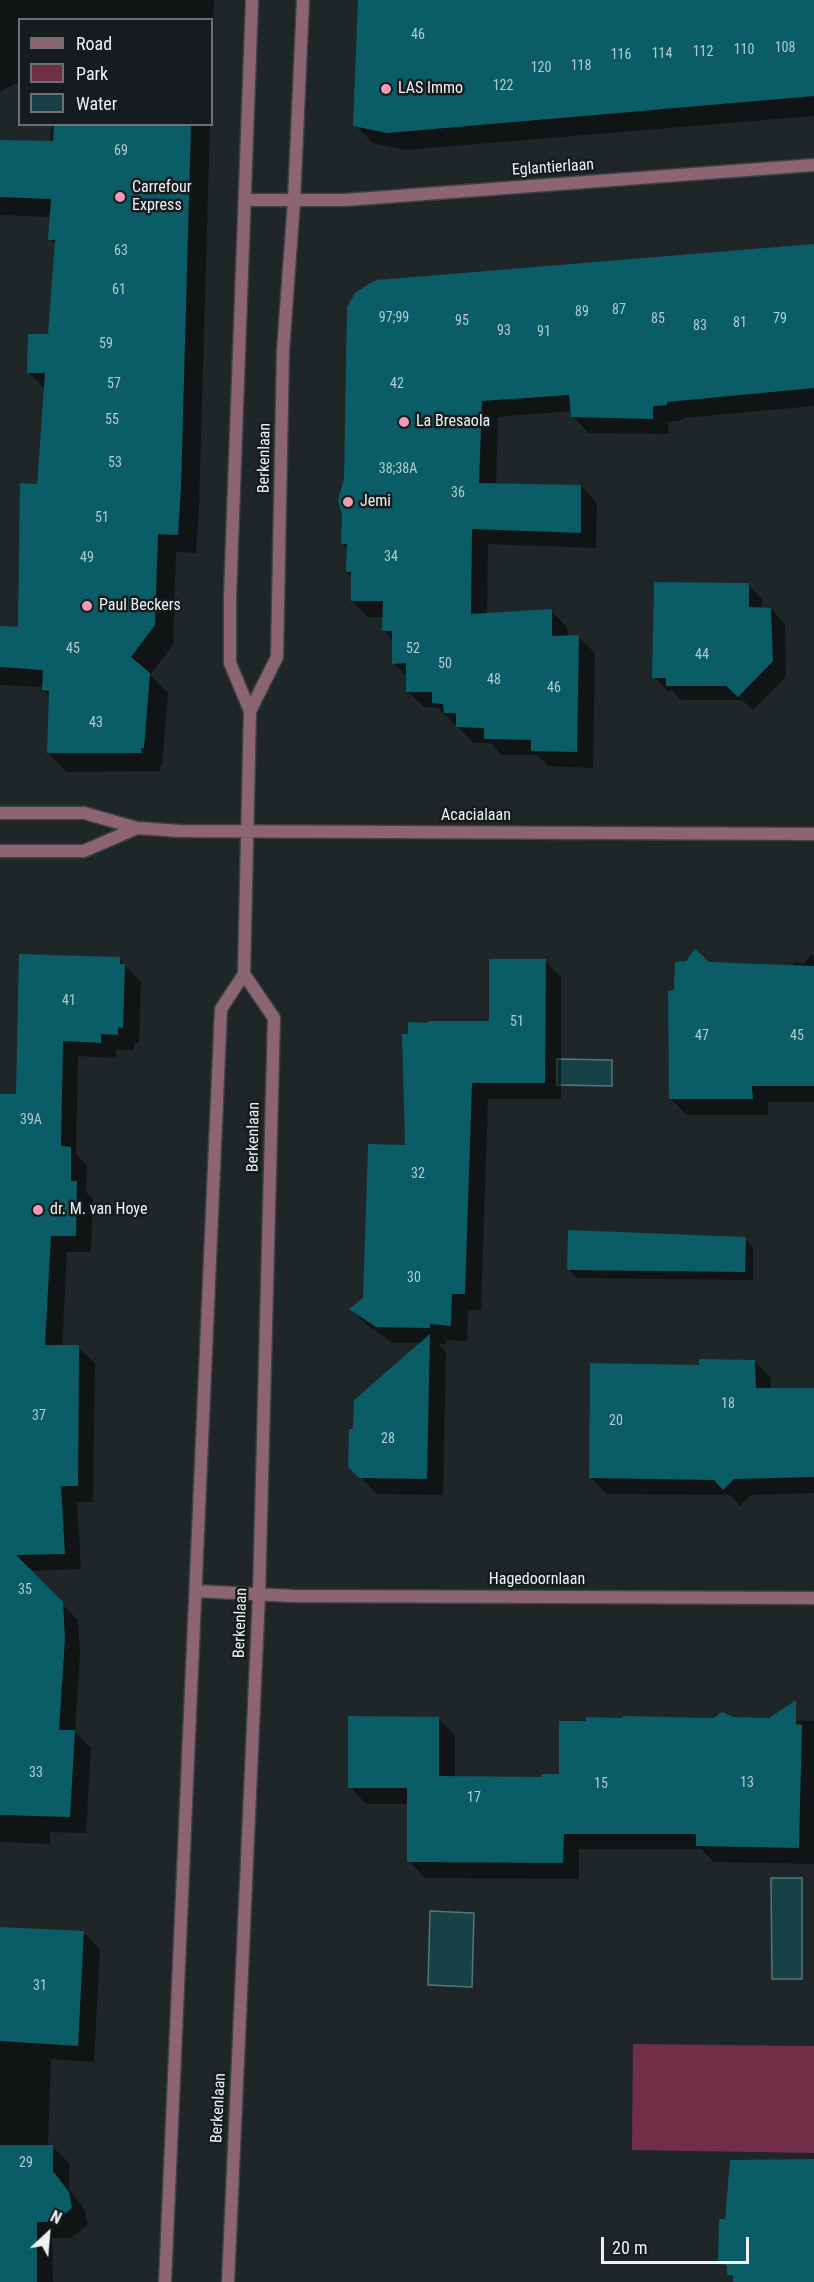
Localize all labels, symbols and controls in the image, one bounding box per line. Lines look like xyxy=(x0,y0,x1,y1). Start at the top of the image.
legend xyxy=(18,18,213,126)
house number: 46 xyxy=(411,27,425,43)
text: Road xyxy=(76,33,112,54)
house number: 108 xyxy=(775,40,795,56)
house number: 110 xyxy=(734,42,754,58)
house number: 112 xyxy=(693,44,713,60)
house number: 114 xyxy=(652,46,672,62)
house number: 116 xyxy=(611,47,631,63)
house number: 118 xyxy=(571,58,591,74)
house number: 120 xyxy=(531,60,551,76)
text: Park xyxy=(76,63,108,84)
house number: 122 xyxy=(493,78,513,94)
place label: LAS Immo xyxy=(398,79,463,99)
marker: LAS Immo xyxy=(379,82,393,96)
text: Water xyxy=(76,93,117,114)
house number: 69 xyxy=(114,143,128,159)
street label: Eglantierlaan xyxy=(511,156,595,180)
place label: Carrefour Express xyxy=(132,178,192,216)
marker: Carrefour Express xyxy=(113,190,127,204)
house number: 63 xyxy=(114,243,128,259)
house number: 61 xyxy=(112,282,126,298)
house number: 87 xyxy=(612,302,626,318)
house number: 89 xyxy=(575,304,589,320)
house number: 97;99 xyxy=(379,310,409,326)
house number: 85 xyxy=(651,311,665,327)
house number: 79 xyxy=(773,311,787,327)
house number: 95 xyxy=(455,313,469,329)
house number: 81 xyxy=(733,315,747,331)
house number: 83 xyxy=(693,318,707,334)
house number: 93 xyxy=(497,323,511,339)
house number: 91 xyxy=(537,324,551,340)
house number: 59 xyxy=(99,336,113,352)
house number: 57 xyxy=(107,376,121,392)
house number: 42 xyxy=(390,376,404,392)
house number: 55 xyxy=(105,412,119,428)
place label: La Bresaola xyxy=(416,412,490,432)
marker: La Bresaola xyxy=(397,415,411,429)
street label: Berkenlaan xyxy=(255,423,275,493)
house number: 53 xyxy=(108,455,122,471)
house number: 38;38A xyxy=(379,461,417,477)
house number: 36 xyxy=(451,485,465,501)
place label: Jemi xyxy=(360,492,391,512)
marker: Jemi xyxy=(341,495,355,509)
house number: 51 xyxy=(95,510,109,526)
house number: 34 xyxy=(384,549,398,565)
house number: 49 xyxy=(80,550,94,566)
place label: Paul Beckers xyxy=(99,596,181,616)
marker: Paul Beckers xyxy=(80,599,94,613)
house number: 45 xyxy=(66,641,80,657)
house number: 52 xyxy=(406,641,420,657)
house number: 44 xyxy=(695,647,709,663)
house number: 50 xyxy=(438,656,452,672)
house number: 48 xyxy=(487,672,501,688)
house number: 46 xyxy=(547,680,561,696)
house number: 43 xyxy=(89,715,103,731)
street label: Acacialaan xyxy=(441,806,511,826)
house number: 41 xyxy=(62,993,76,1009)
house number: 51 xyxy=(510,1014,524,1030)
house number: 47 xyxy=(695,1028,709,1044)
house number: 45 xyxy=(790,1028,804,1044)
street label: Berkenlaan xyxy=(244,1102,264,1172)
house number: 39A xyxy=(20,1112,42,1128)
house number: 32 xyxy=(411,1166,425,1182)
place label: dr. M. van Hoye xyxy=(50,1200,147,1220)
marker: dr. M. van Hoye xyxy=(31,1203,45,1217)
house number: 30 xyxy=(407,1270,421,1286)
house number: 18 xyxy=(721,1396,735,1412)
house number: 37 xyxy=(32,1408,46,1424)
house number: 20 xyxy=(609,1413,623,1429)
house number: 28 xyxy=(381,1431,395,1447)
street label: Hagedoornlaan xyxy=(489,1570,585,1590)
house number: 35 xyxy=(18,1582,32,1598)
street label: Berkenlaan xyxy=(230,1588,252,1658)
house number: 33 xyxy=(29,1765,43,1781)
house number: 13 xyxy=(740,1775,754,1791)
house number: 15 xyxy=(594,1776,608,1792)
house number: 17 xyxy=(467,1790,481,1806)
house number: 31 xyxy=(33,1978,47,1994)
street label: Berkenlaan xyxy=(208,2072,230,2144)
house number: 29 xyxy=(19,2155,33,2171)
north arrow xyxy=(18,2204,78,2264)
text: N xyxy=(48,2207,65,2228)
scale bar xyxy=(604,2225,752,2263)
text: 20 m xyxy=(612,2237,647,2258)

